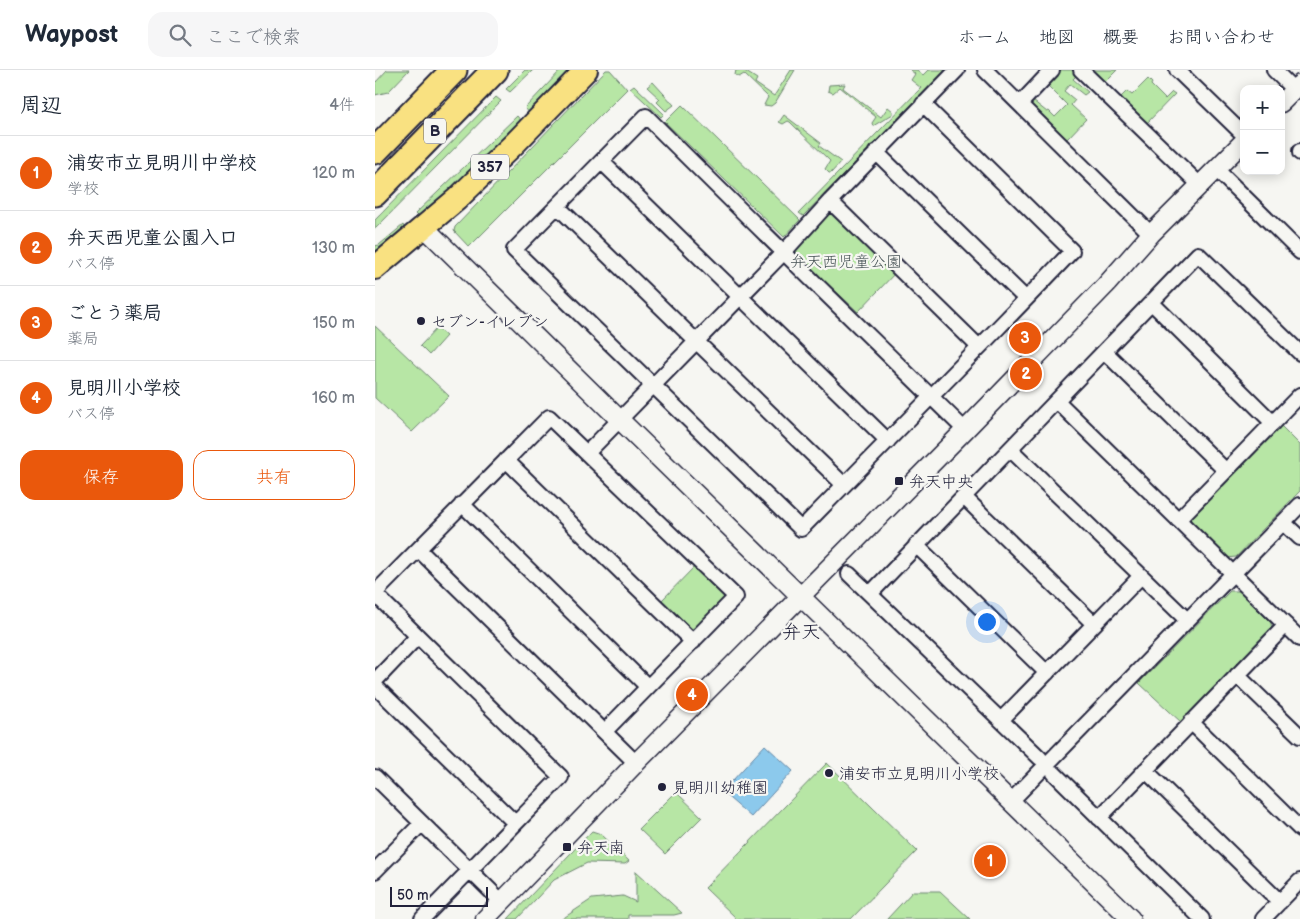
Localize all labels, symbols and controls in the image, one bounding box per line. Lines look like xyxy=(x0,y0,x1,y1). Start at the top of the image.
search box xyxy=(148,12,498,57)
text: Waypost xyxy=(25,20,118,49)
icon: search xyxy=(166,21,194,49)
text: ここで検索 xyxy=(206,26,301,49)
text: ホーム xyxy=(958,27,1011,48)
text: 地図 xyxy=(1039,27,1075,48)
text: 概要 xyxy=(1103,27,1139,48)
text: お問い合わせ xyxy=(1167,27,1275,48)
map controls xyxy=(1240,85,1285,175)
button: + xyxy=(1240,85,1285,130)
text: 周辺 xyxy=(20,93,62,118)
text: 4件 xyxy=(329,96,355,115)
road number: B xyxy=(424,118,446,144)
button: − xyxy=(1240,130,1285,175)
text: 浦安市立見明川中学校 xyxy=(67,152,257,175)
road number: 357 xyxy=(471,154,509,180)
text: 1 xyxy=(33,164,39,183)
text: 120 m xyxy=(312,164,355,183)
text: 学校 xyxy=(67,180,99,199)
text: 弁天西児童公園入口 xyxy=(67,227,238,250)
text: 2 xyxy=(31,239,41,258)
text: 130 m xyxy=(312,239,355,258)
park label: 弁天西児童公園 xyxy=(790,253,902,272)
text: バス停 xyxy=(67,255,115,274)
text: ごとう薬局 xyxy=(67,302,162,325)
place label: セブン-イレブン xyxy=(431,313,549,332)
text: 3 xyxy=(31,314,41,333)
text: 150 m xyxy=(313,314,355,333)
marker: セブン-イレブン xyxy=(415,315,427,327)
pin: 3 xyxy=(1009,319,1041,357)
text: 薬局 xyxy=(67,330,99,349)
pin: 2 xyxy=(1010,355,1042,393)
text: 見明川小学校 xyxy=(67,377,181,400)
text: 4 xyxy=(31,389,41,408)
text: 160 m xyxy=(312,389,355,408)
text: バス停 xyxy=(67,405,115,424)
button: 保存 xyxy=(20,450,183,500)
button: 共有 xyxy=(193,450,355,500)
place label: 弁天中央 xyxy=(909,473,973,492)
marker: 弁天中央 xyxy=(893,475,905,487)
your location xyxy=(974,609,1000,635)
district label: 弁天 xyxy=(782,621,820,644)
pin: 4 xyxy=(676,676,708,714)
place label: 浦安市立見明川小学校 xyxy=(839,765,999,784)
marker: 浦安市立見明川小学校 xyxy=(823,767,835,779)
place label: 見明川幼稚園 xyxy=(672,779,768,798)
marker: 見明川幼稚園 xyxy=(656,781,668,793)
place label: 弁天南 xyxy=(577,839,625,858)
marker: 弁天南 xyxy=(561,841,573,853)
pin: 1 xyxy=(974,842,1006,880)
scale bar xyxy=(390,884,487,907)
text: 50 m xyxy=(397,887,429,904)

